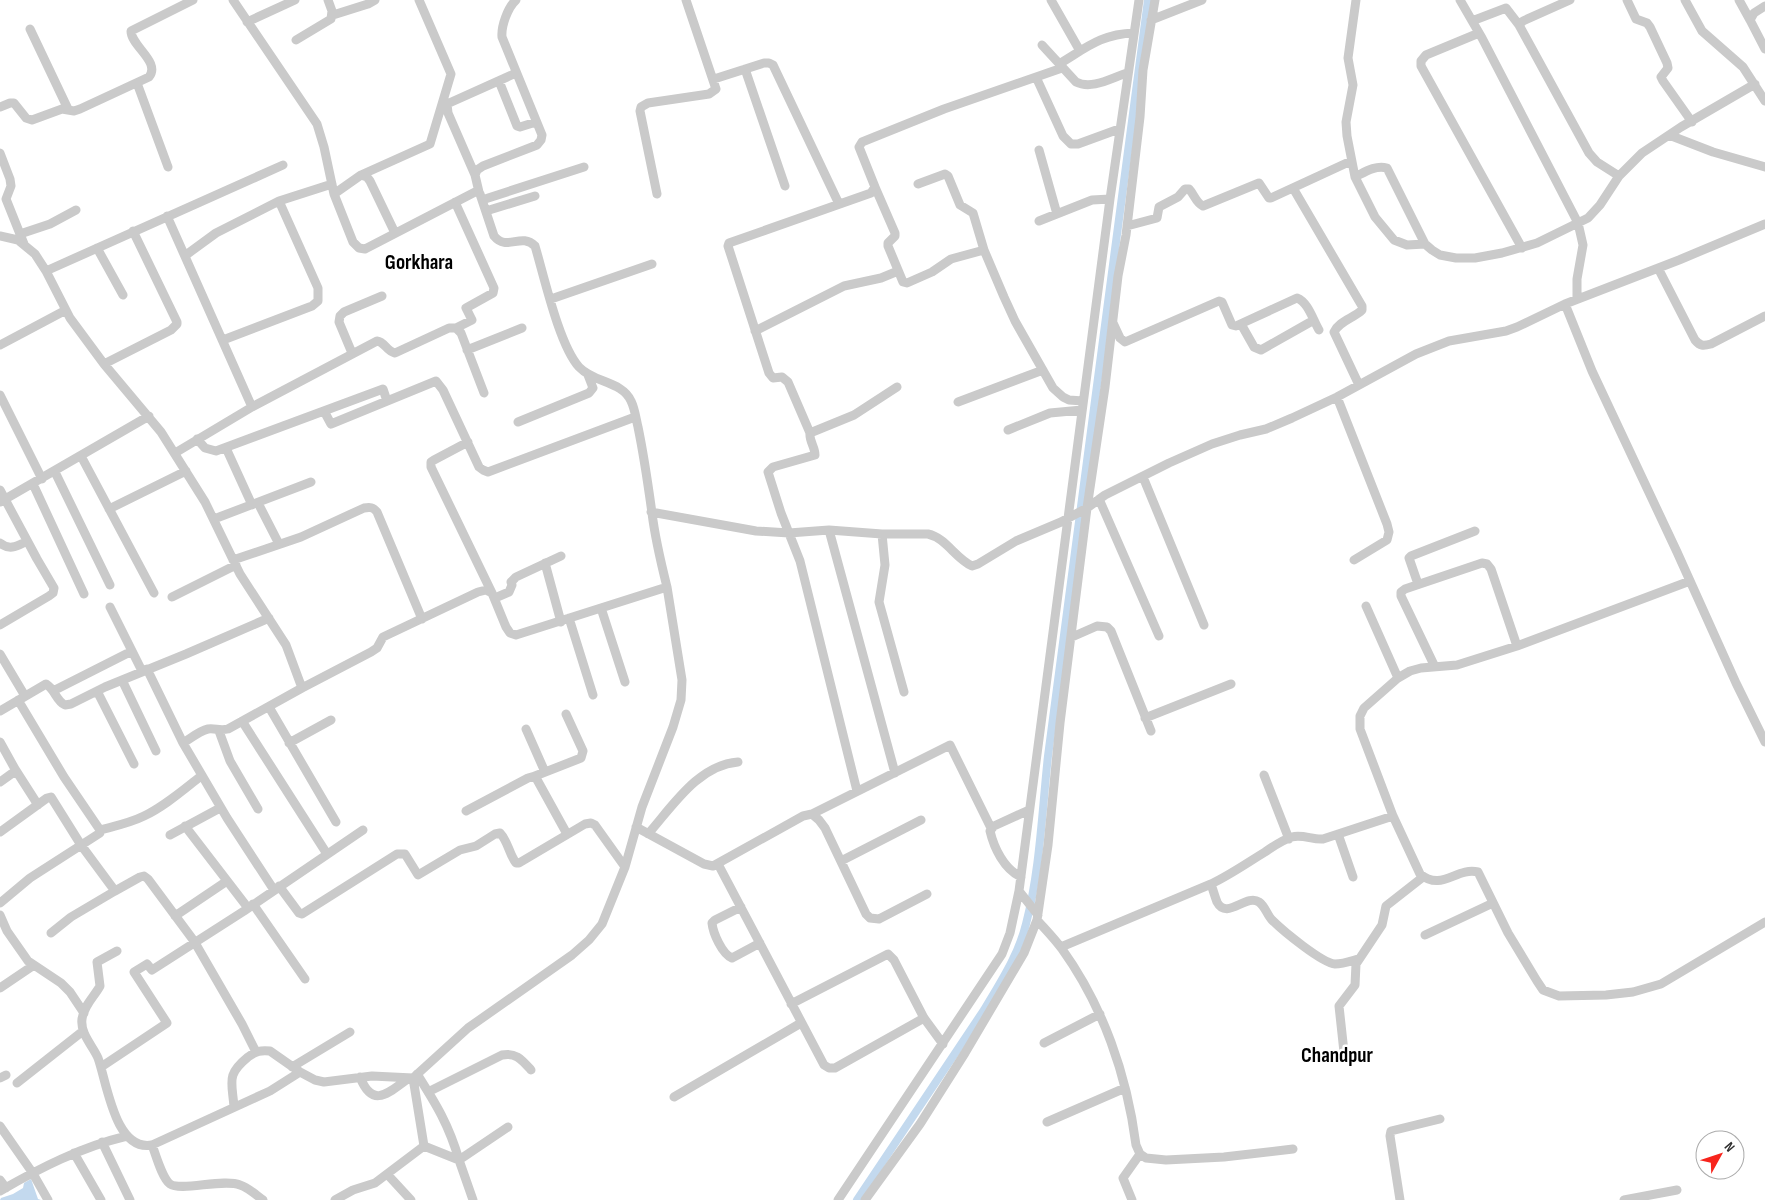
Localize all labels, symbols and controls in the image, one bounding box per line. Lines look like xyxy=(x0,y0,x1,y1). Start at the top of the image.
district label: Gorkhara xyxy=(385,250,453,275)
district label: Chandpur xyxy=(1301,1043,1373,1068)
north arrow xyxy=(1695,1130,1745,1180)
text: N xyxy=(1721,1139,1738,1155)

